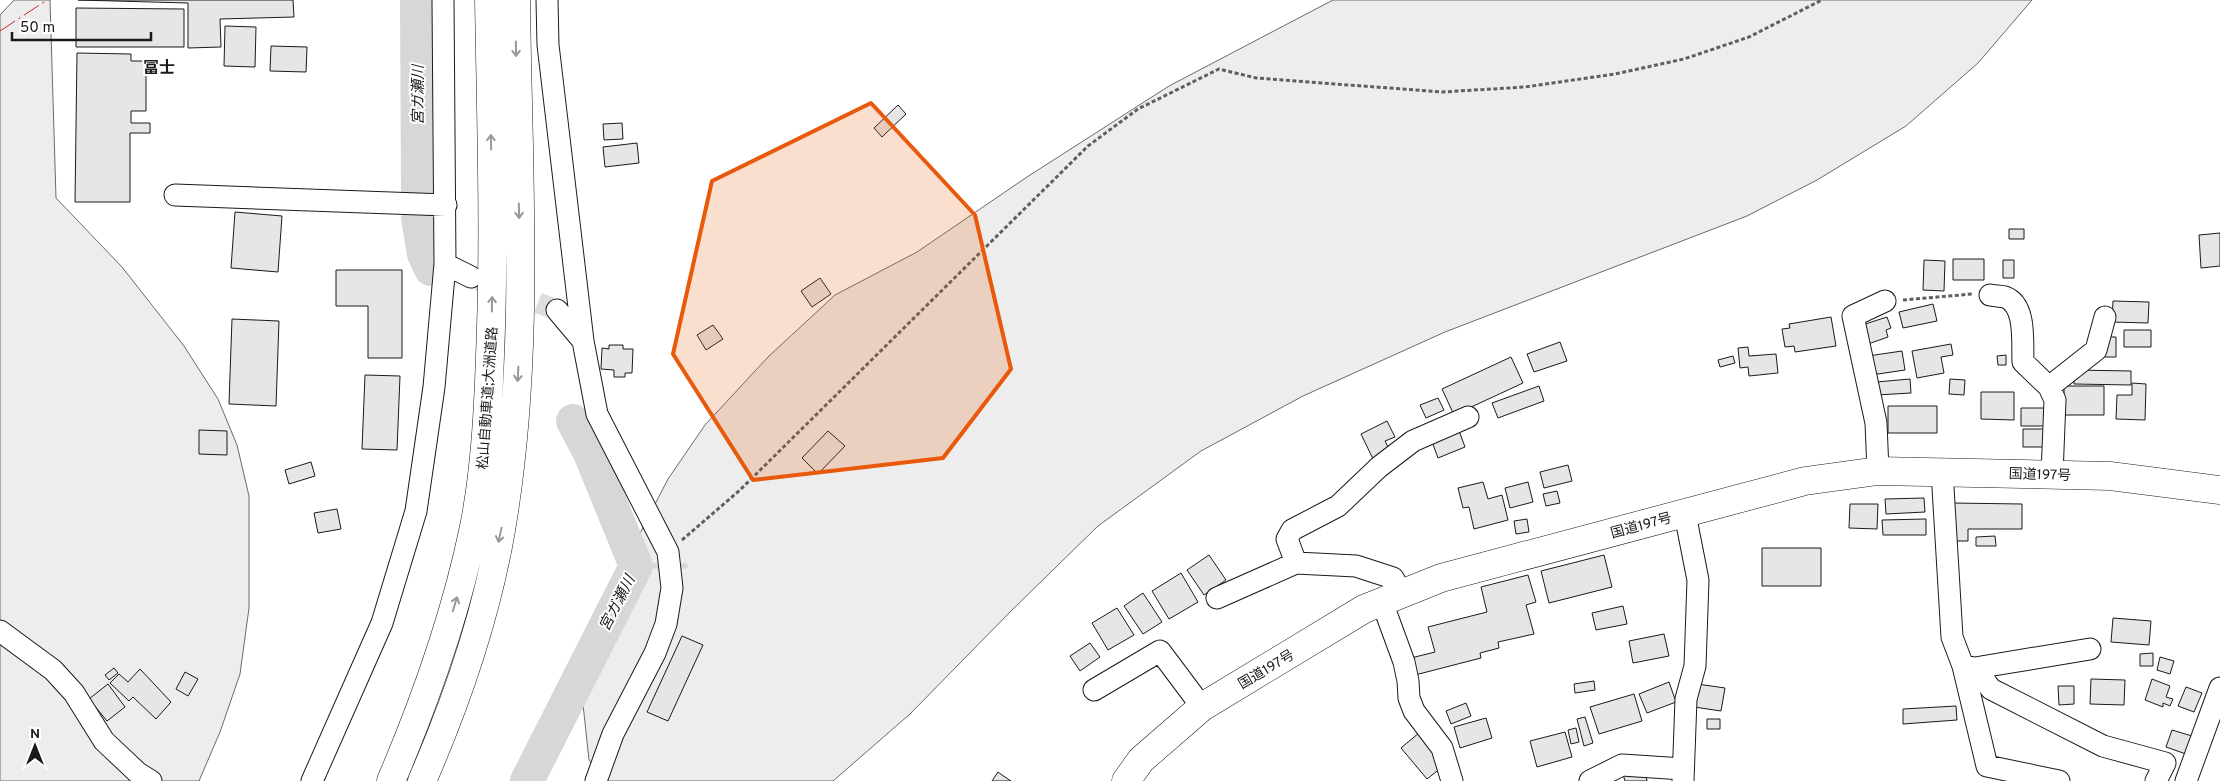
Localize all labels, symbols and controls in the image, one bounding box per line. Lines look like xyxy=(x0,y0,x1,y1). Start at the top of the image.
scale bar xyxy=(12,10,151,42)
text: 50 m xyxy=(20,19,55,38)
one-way arrow xyxy=(512,40,521,56)
district label: 冨士 xyxy=(143,59,175,79)
water label: 宮ガ瀬川 xyxy=(410,63,429,125)
one-way arrow xyxy=(487,134,496,150)
one-way arrow xyxy=(514,202,524,219)
one-way arrow xyxy=(487,297,497,313)
street label: 松山自動車道;大洲道路 xyxy=(474,326,502,470)
one-way arrow xyxy=(513,365,522,381)
street label: 国道197号 xyxy=(2008,466,2071,485)
street label: 国道197号 xyxy=(1609,510,1674,543)
one-way arrow xyxy=(494,527,504,543)
water label: 宮ガ瀬川 xyxy=(596,571,641,635)
one-way arrow xyxy=(450,596,460,612)
street label: 国道197号 xyxy=(1236,647,1298,694)
north arrow xyxy=(10,721,60,771)
text: N xyxy=(30,726,40,743)

